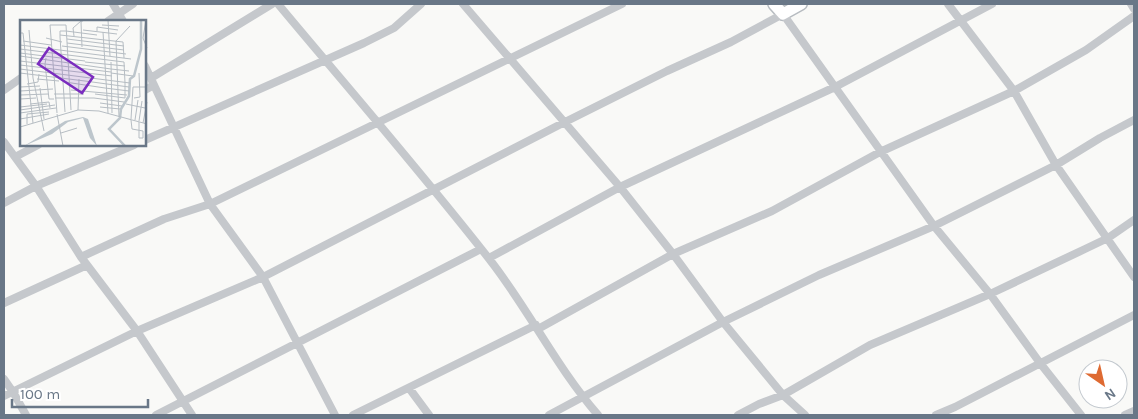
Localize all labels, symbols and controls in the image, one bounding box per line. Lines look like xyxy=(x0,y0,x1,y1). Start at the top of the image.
inset map xyxy=(20,20,146,146)
north arrow xyxy=(1078,359,1128,409)
scale bar xyxy=(12,376,149,408)
text: 100 m xyxy=(20,385,60,403)
text: N xyxy=(1101,385,1119,404)

